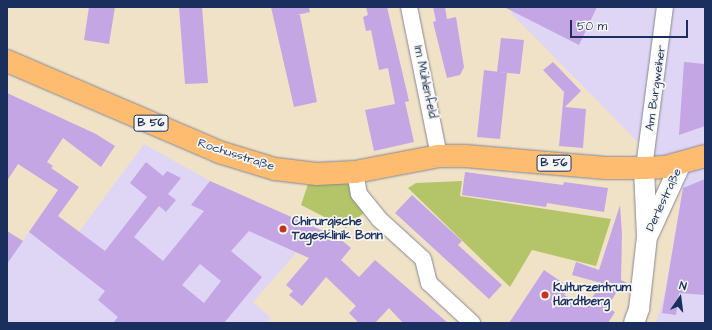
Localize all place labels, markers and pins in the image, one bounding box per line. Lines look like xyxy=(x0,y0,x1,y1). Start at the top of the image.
place label: Chirurgische Tagesklinik Bonn xyxy=(292,215,383,243)
marker: Chirurgische Tagesklinik Bonn xyxy=(277,223,289,235)
place label: Kulturzentrum Hardtberg xyxy=(553,281,631,309)
marker: Kulturzentrum Hardtberg xyxy=(540,290,550,300)

